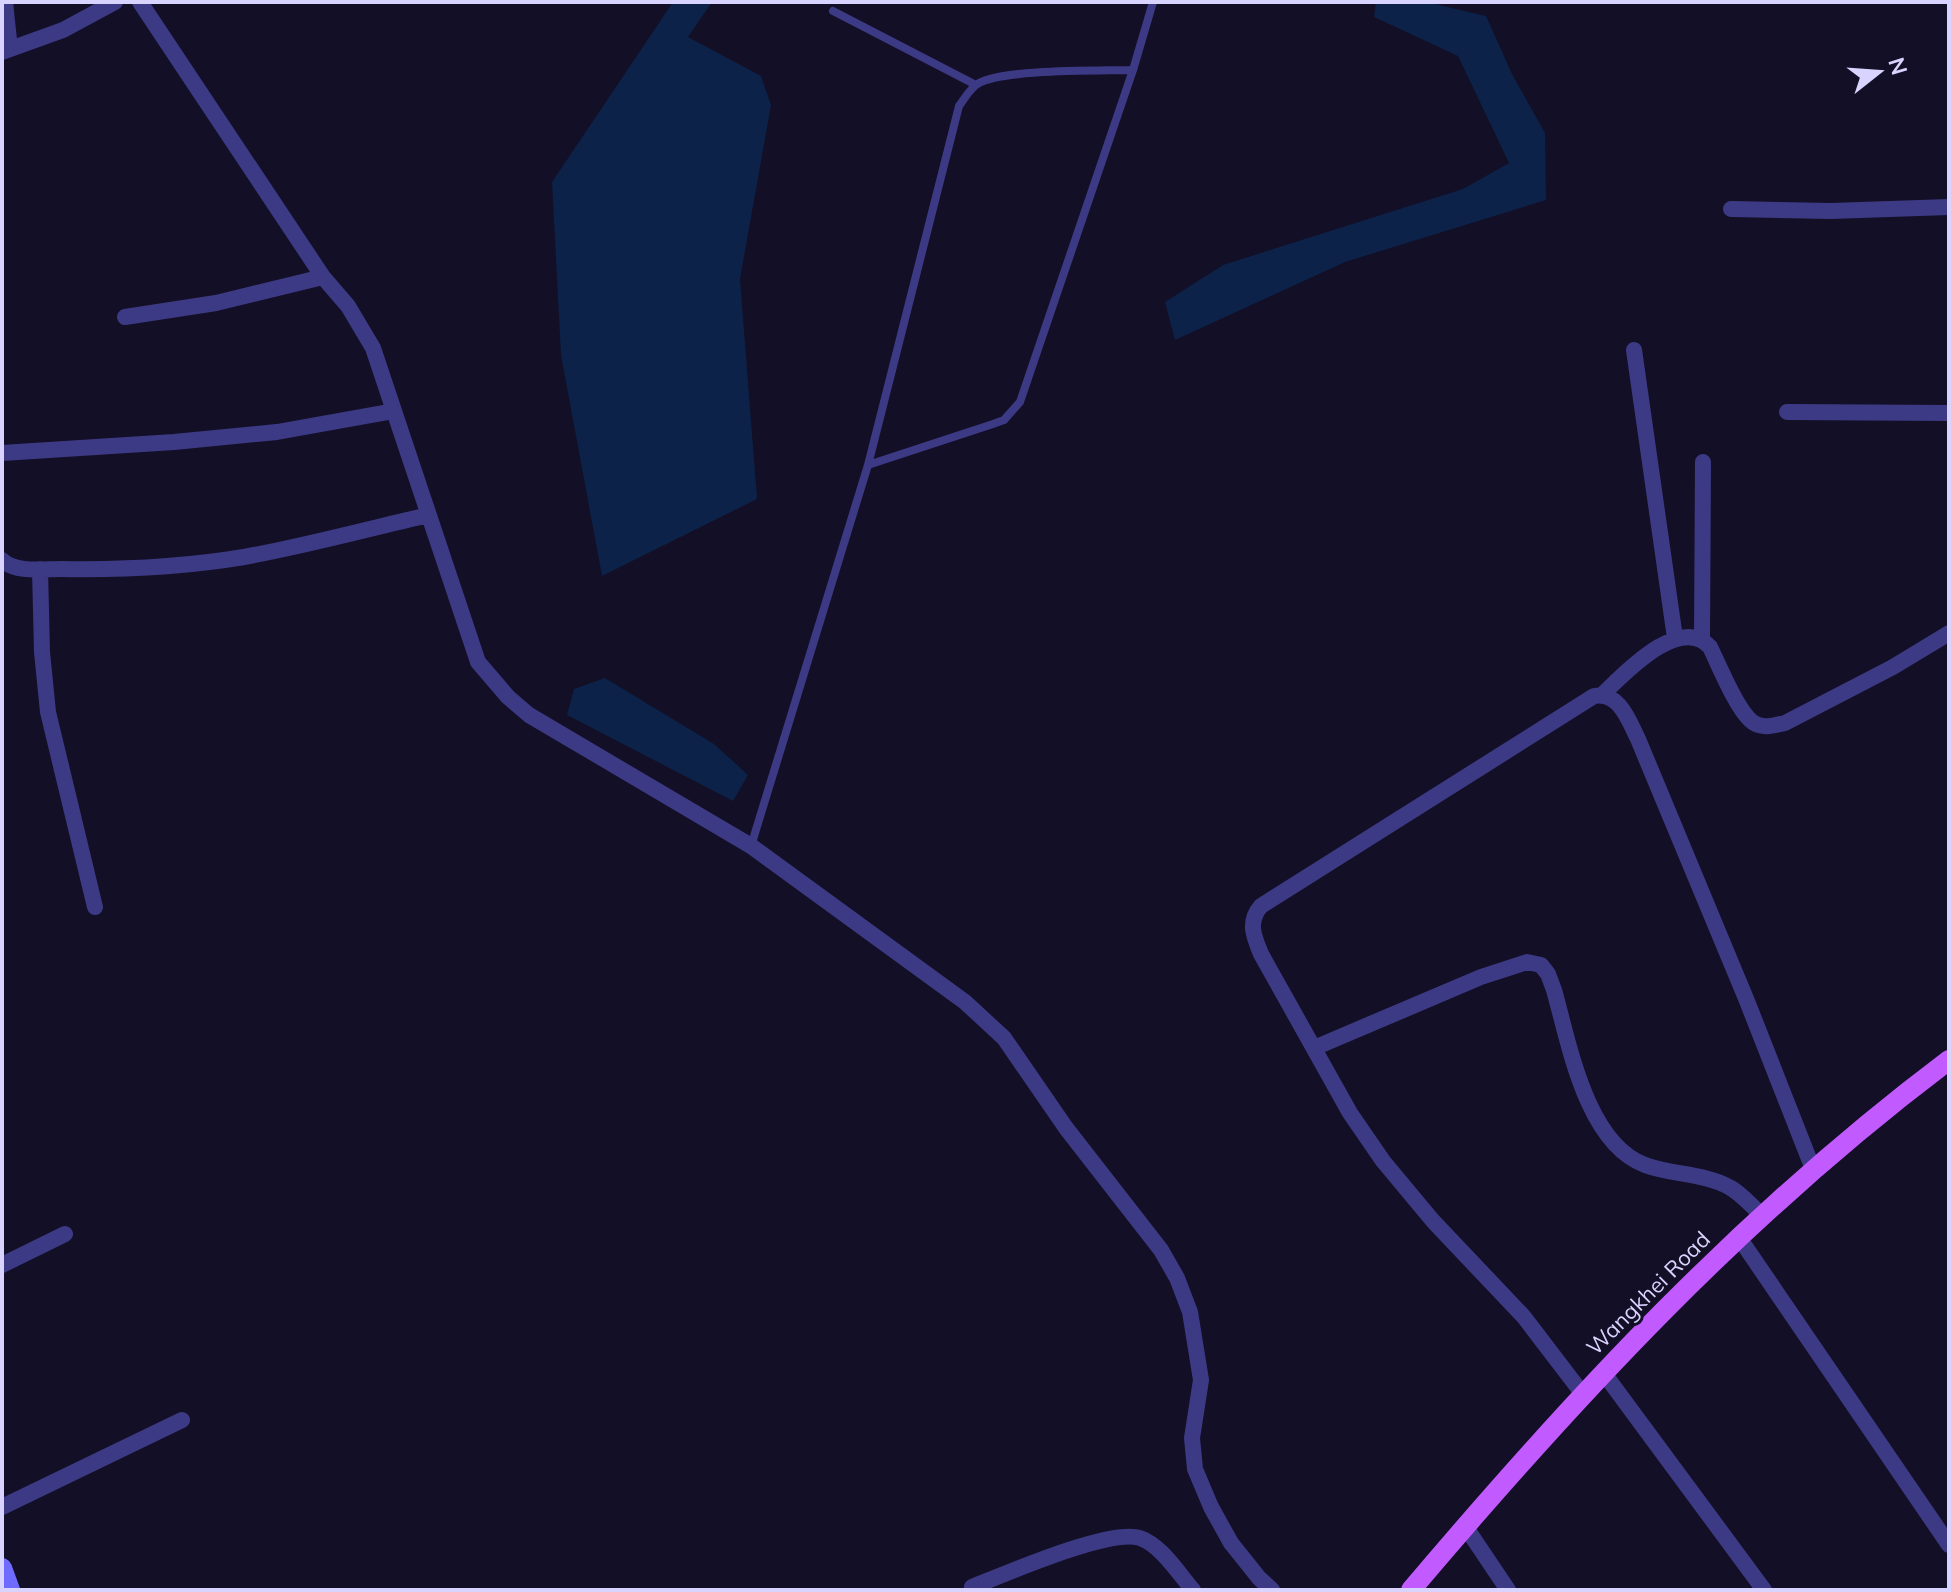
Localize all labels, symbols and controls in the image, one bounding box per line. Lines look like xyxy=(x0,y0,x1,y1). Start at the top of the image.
north arrow xyxy=(1839,32,1919,112)
text: N xyxy=(1882,54,1914,78)
street label: Wangkhei Road xyxy=(1580,1225,1716,1361)

